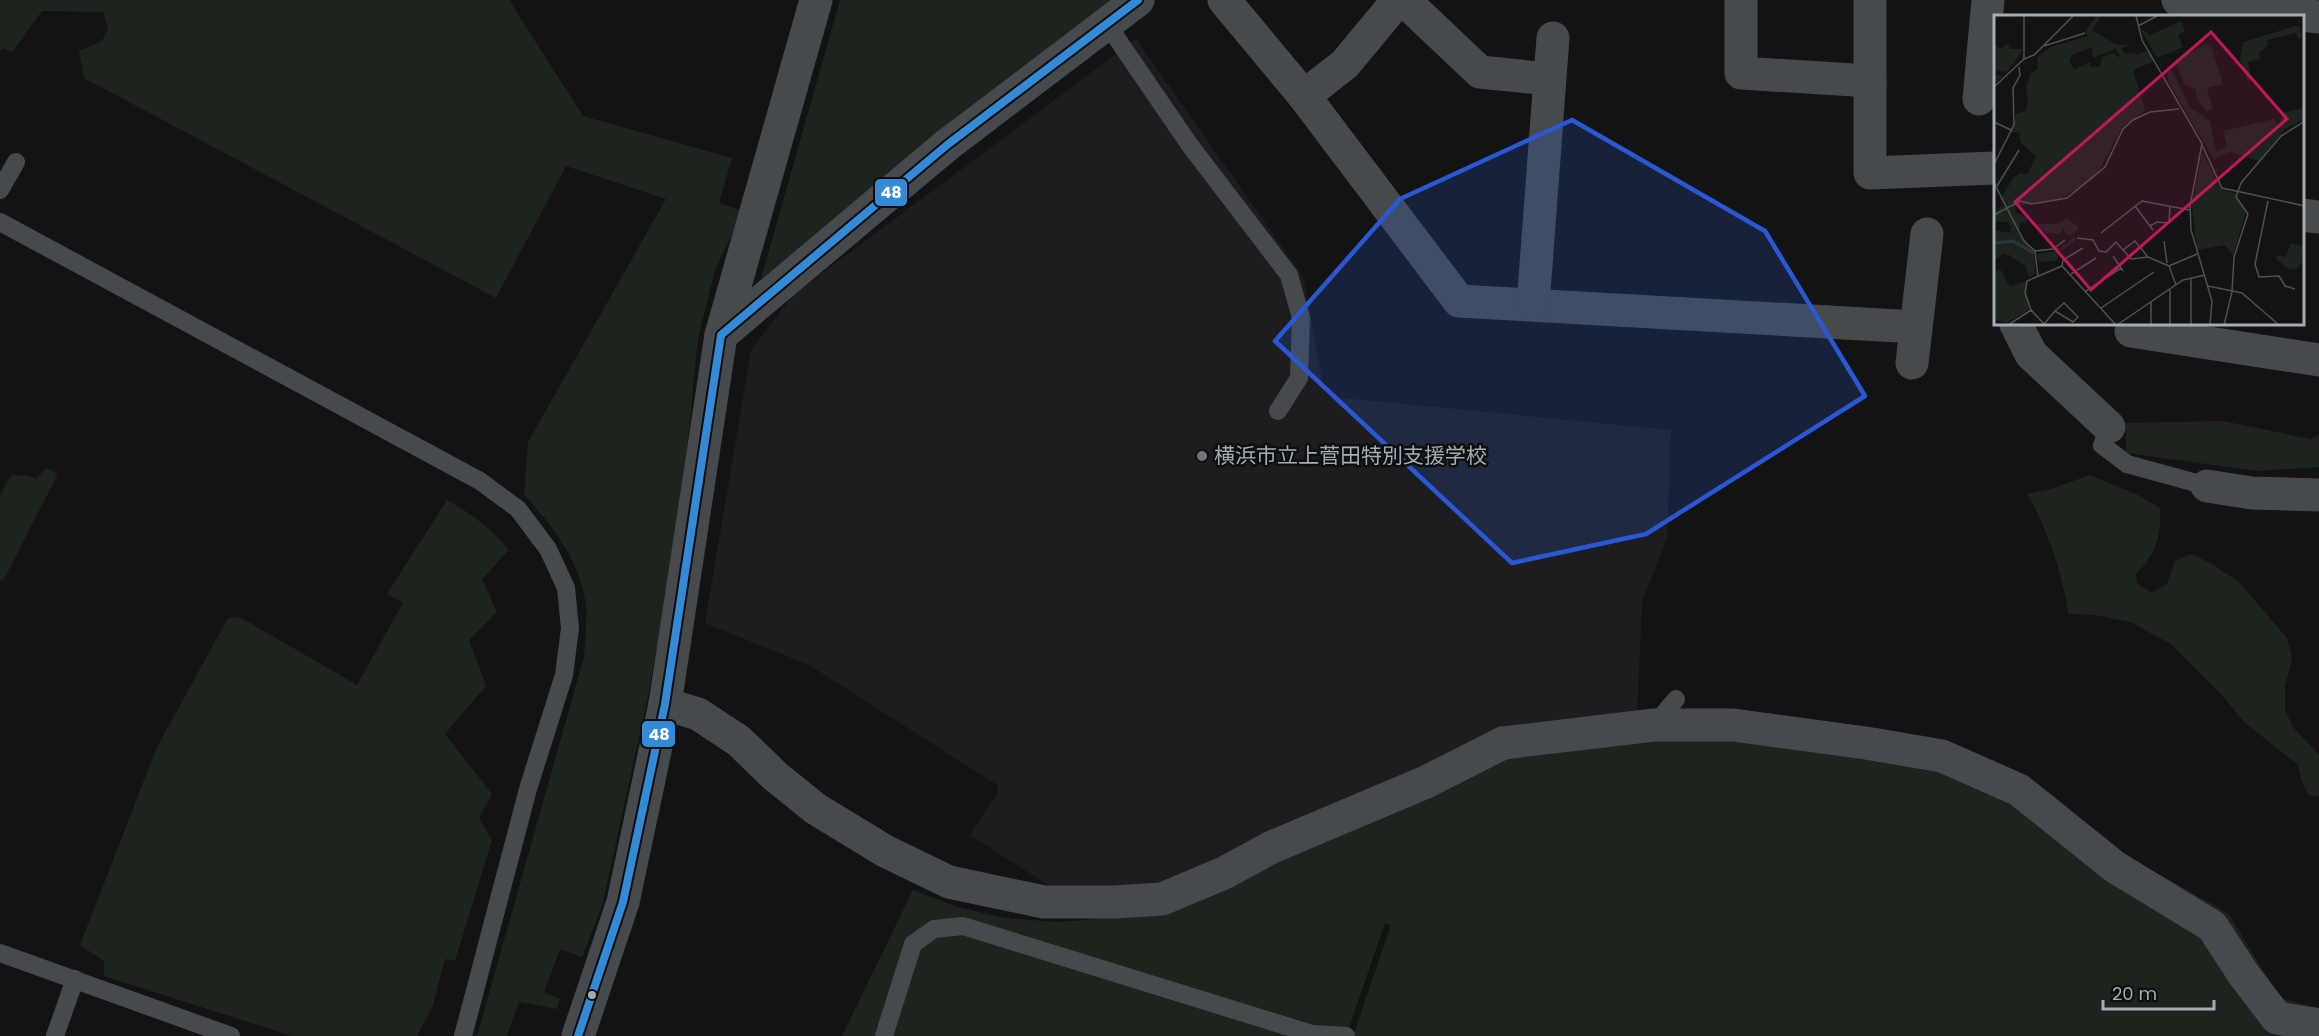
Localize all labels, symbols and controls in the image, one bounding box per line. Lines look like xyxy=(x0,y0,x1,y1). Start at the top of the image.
inset map xyxy=(1994,15,2304,326)
line badge: 48 xyxy=(874,178,908,207)
text: 48 xyxy=(880,181,902,204)
place label: 横浜市立上菅田特別支援学校 xyxy=(1214,441,1487,470)
marker: 横浜市立上菅田特別支援学校 xyxy=(1195,449,1209,463)
line badge: 48 xyxy=(641,720,676,748)
text: 48 xyxy=(648,723,670,746)
scale bar xyxy=(2103,973,2214,1011)
text: 20 m xyxy=(2112,981,2157,1006)
unlabelled marker xyxy=(586,989,598,1001)

